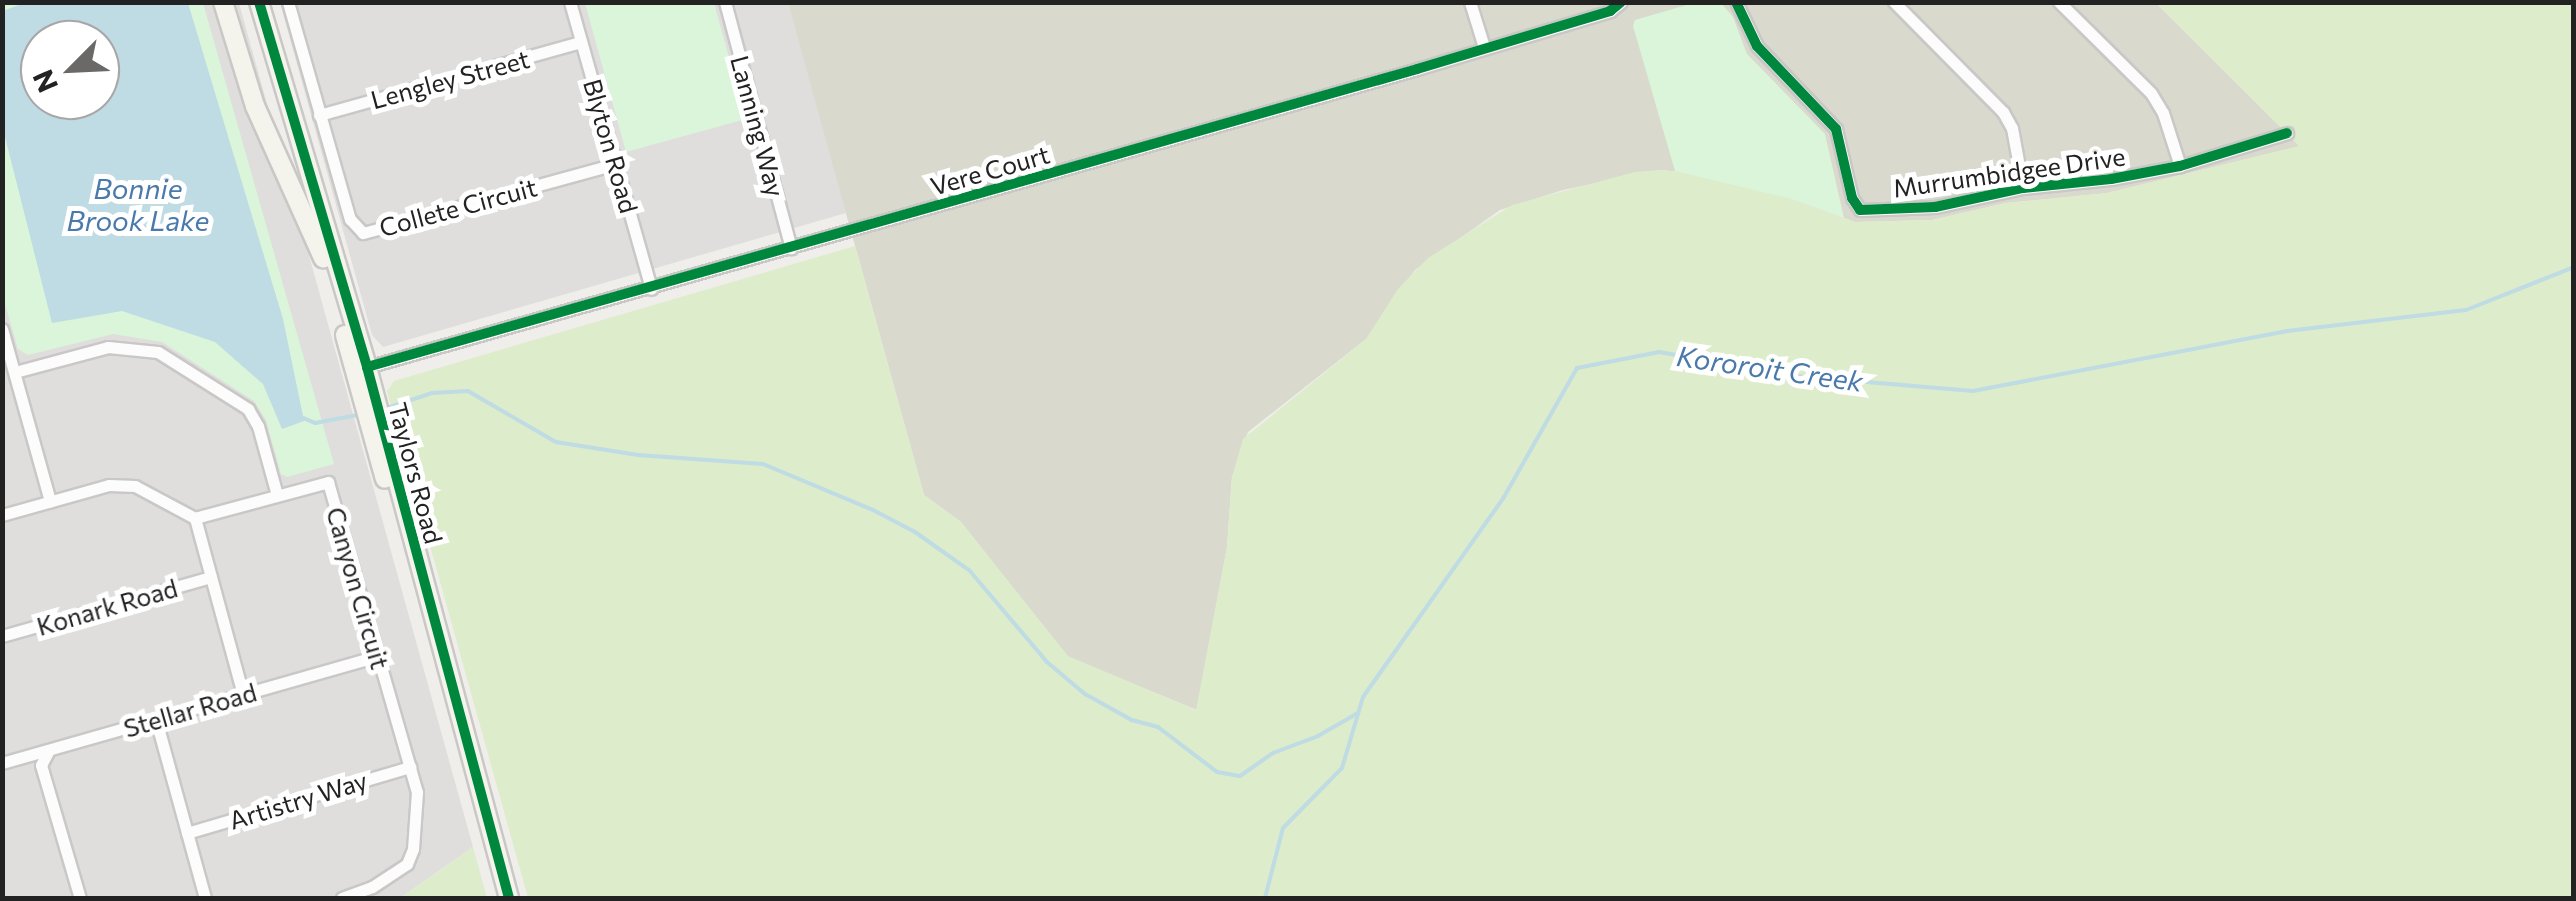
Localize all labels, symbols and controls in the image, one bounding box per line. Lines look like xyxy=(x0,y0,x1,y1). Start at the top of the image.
north arrow xyxy=(20,20,120,120)
street label: Lengley Street xyxy=(367,43,533,115)
street label: Lanning Way xyxy=(725,52,791,200)
text: N xyxy=(25,65,64,98)
street label: Blyton Road xyxy=(578,76,644,216)
street label: Vere Court xyxy=(927,139,1053,201)
street label: Murrumbidgee Drive xyxy=(1891,141,2127,203)
water label: Bonnie Brook Lake xyxy=(67,171,209,237)
street label: Collete Circuit xyxy=(376,172,540,242)
water label: Kororoit Creek xyxy=(1675,338,1865,398)
street label: Taylors Road xyxy=(383,399,449,547)
street label: Canyon Circuit xyxy=(321,504,395,672)
street label: Konark Road xyxy=(33,573,181,641)
street label: Stellar Road xyxy=(120,677,260,743)
street label: Artistry Way xyxy=(225,765,371,835)

